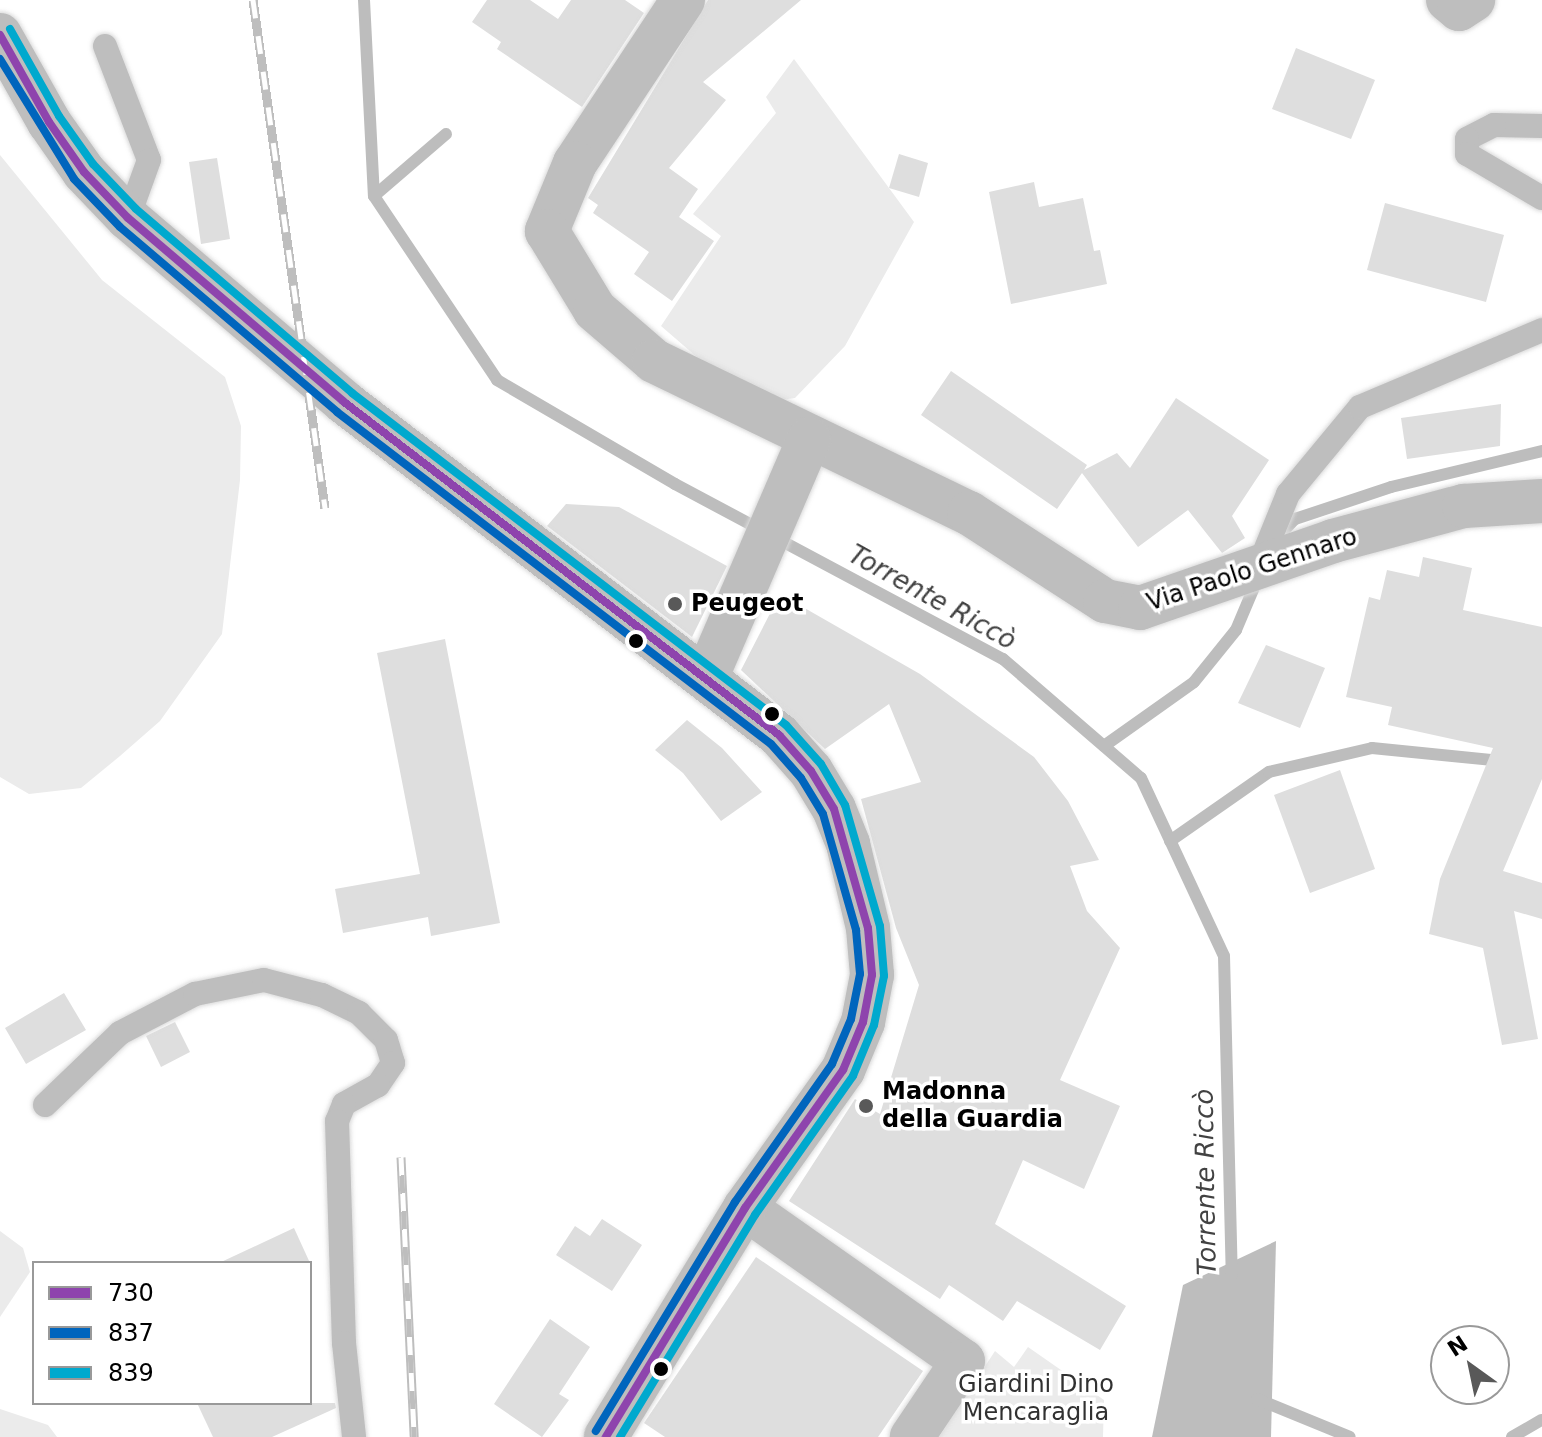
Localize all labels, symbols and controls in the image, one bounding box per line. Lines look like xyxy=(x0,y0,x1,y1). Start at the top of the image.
street label: Via Paolo Gennaro xyxy=(1143,522,1361,618)
water label: Torrente Riccò xyxy=(843,539,1021,657)
place label: Peugeot xyxy=(691,590,803,618)
marker: Peugeot xyxy=(666,595,684,613)
unlabelled marker xyxy=(628,633,644,649)
unlabelled marker xyxy=(764,706,780,722)
place label: Madonna della Guardia xyxy=(882,1078,1063,1134)
water label: Torrente Riccò xyxy=(1189,1088,1223,1276)
marker: Madonna della Guardia xyxy=(857,1097,875,1115)
legend xyxy=(32,1261,312,1405)
text: 730 xyxy=(108,1279,154,1307)
text: 837 xyxy=(108,1319,154,1347)
north arrow xyxy=(1430,1325,1510,1405)
text: N xyxy=(1443,1331,1472,1362)
text: 839 xyxy=(108,1359,154,1387)
unlabelled marker xyxy=(653,1361,669,1377)
park label: Giardini Dino Mencaraglia xyxy=(958,1371,1114,1427)

